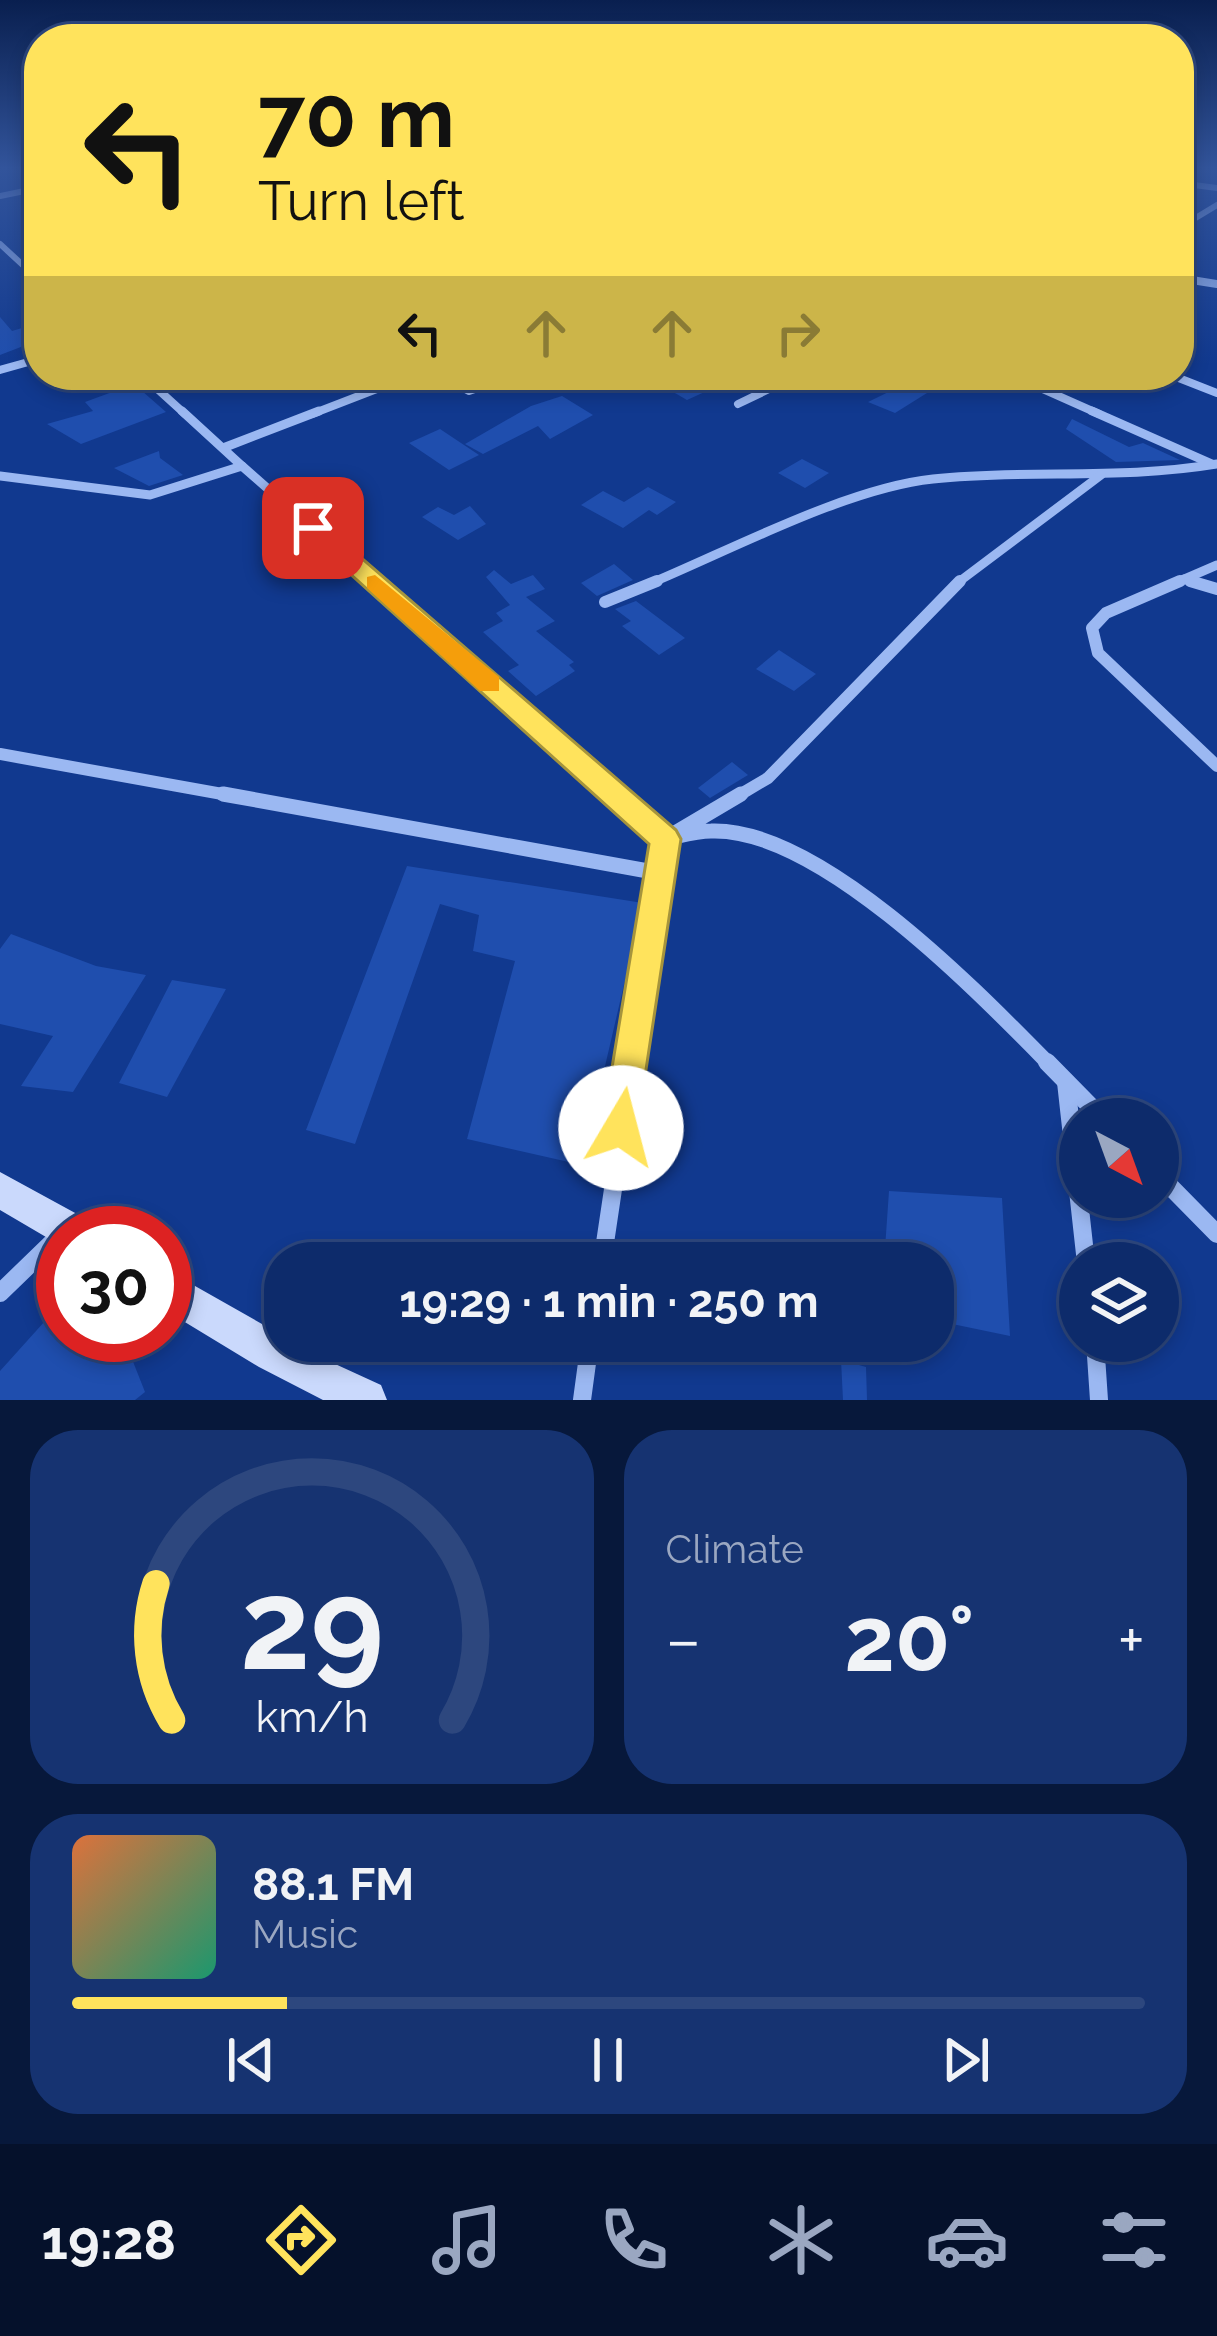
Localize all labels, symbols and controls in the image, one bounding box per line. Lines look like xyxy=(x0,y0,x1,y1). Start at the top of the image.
text: 70 m xyxy=(258,68,455,167)
icon: left xyxy=(60,72,216,228)
text: Turn left xyxy=(258,169,465,233)
icon: left xyxy=(387,300,453,366)
icon: ahead xyxy=(513,300,579,366)
icon: ahead xyxy=(639,300,705,366)
icon: right xyxy=(765,300,831,366)
pin xyxy=(262,477,364,579)
icon: arrive xyxy=(280,495,346,561)
position arrow xyxy=(558,1065,684,1191)
north arrow xyxy=(1059,1098,1179,1218)
map controls xyxy=(1059,1098,1179,1362)
speed limit sign: 30 xyxy=(36,1206,192,1362)
button: layers xyxy=(1059,1242,1179,1362)
text: 19:29 · 1 min · 250 m xyxy=(399,1275,819,1328)
text: Climate xyxy=(666,1526,804,1572)
text: 29 xyxy=(240,1552,384,1698)
text: 20° xyxy=(844,1586,975,1692)
text: − xyxy=(666,1601,701,1678)
text: + xyxy=(1118,1601,1145,1678)
text: km/h xyxy=(255,1692,368,1742)
text: 88.1 FM xyxy=(252,1858,414,1911)
text: Music xyxy=(252,1911,358,1957)
icon: previous xyxy=(218,2027,284,2093)
icon: pause xyxy=(575,2027,641,2093)
icon: next xyxy=(933,2027,999,2093)
icon: directions xyxy=(259,2198,343,2282)
icon: music xyxy=(425,2198,509,2282)
icon: phone xyxy=(592,2198,676,2282)
icon: climate xyxy=(759,2198,843,2282)
icon: car xyxy=(925,2198,1009,2282)
icon: filters xyxy=(1092,2198,1176,2282)
text: 19:28 xyxy=(41,2208,176,2272)

